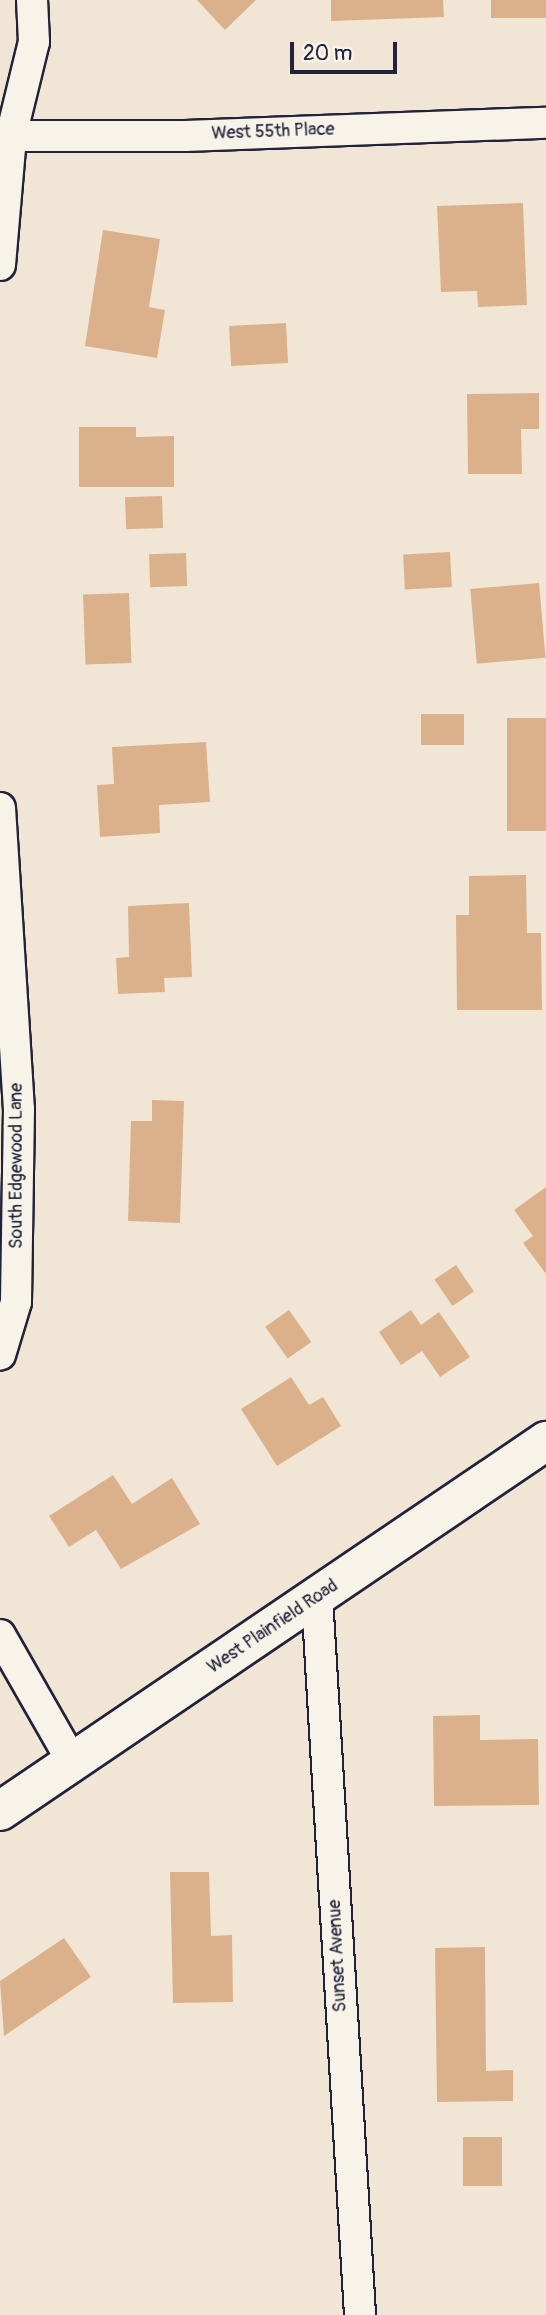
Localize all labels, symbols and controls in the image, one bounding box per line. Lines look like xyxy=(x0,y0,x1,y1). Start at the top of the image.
scale bar xyxy=(294,28,401,72)
text: 20 m xyxy=(303,40,352,67)
street label: West 55th Place xyxy=(211,119,335,145)
street label: South Edgewood Lane xyxy=(6,1083,28,1249)
street label: West Plainfield Road xyxy=(204,1575,342,1679)
street label: Sunset Avenue xyxy=(324,1899,352,2013)

